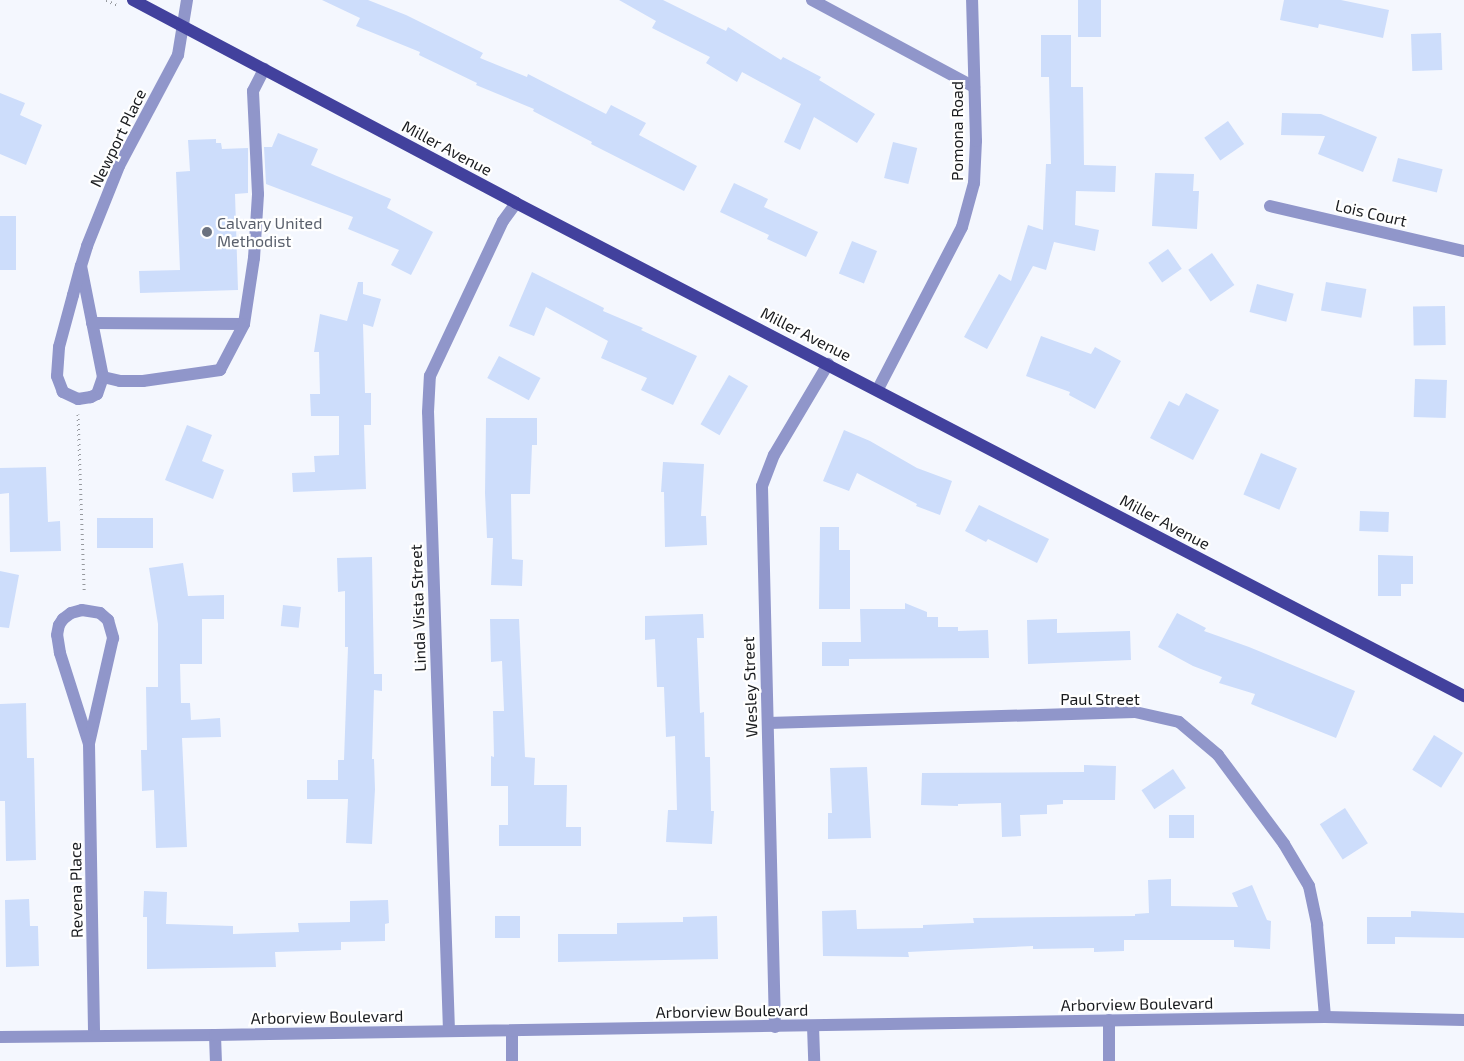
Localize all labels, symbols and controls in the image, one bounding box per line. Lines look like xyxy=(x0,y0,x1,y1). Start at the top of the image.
street label: Pomona Road xyxy=(947,81,967,181)
street label: Newport Place xyxy=(86,86,150,190)
street label: Miller Avenue xyxy=(398,116,496,180)
street label: Lois Court xyxy=(1333,195,1409,231)
place label: Calvary United Methodist xyxy=(217,213,323,251)
marker: Calvary United Methodist xyxy=(201,226,213,238)
street label: Miller Avenue xyxy=(757,303,855,365)
street label: Miller Avenue xyxy=(1116,490,1214,554)
street label: Linda Vista Street xyxy=(406,544,430,672)
street label: Wesley Street xyxy=(739,636,761,738)
street label: Paul Street xyxy=(1060,689,1140,709)
street label: Revena Place xyxy=(66,842,86,938)
street label: Arborview Boulevard xyxy=(1060,993,1214,1015)
street label: Arborview Boulevard xyxy=(655,1000,809,1022)
street label: Arborview Boulevard xyxy=(250,1006,404,1028)

